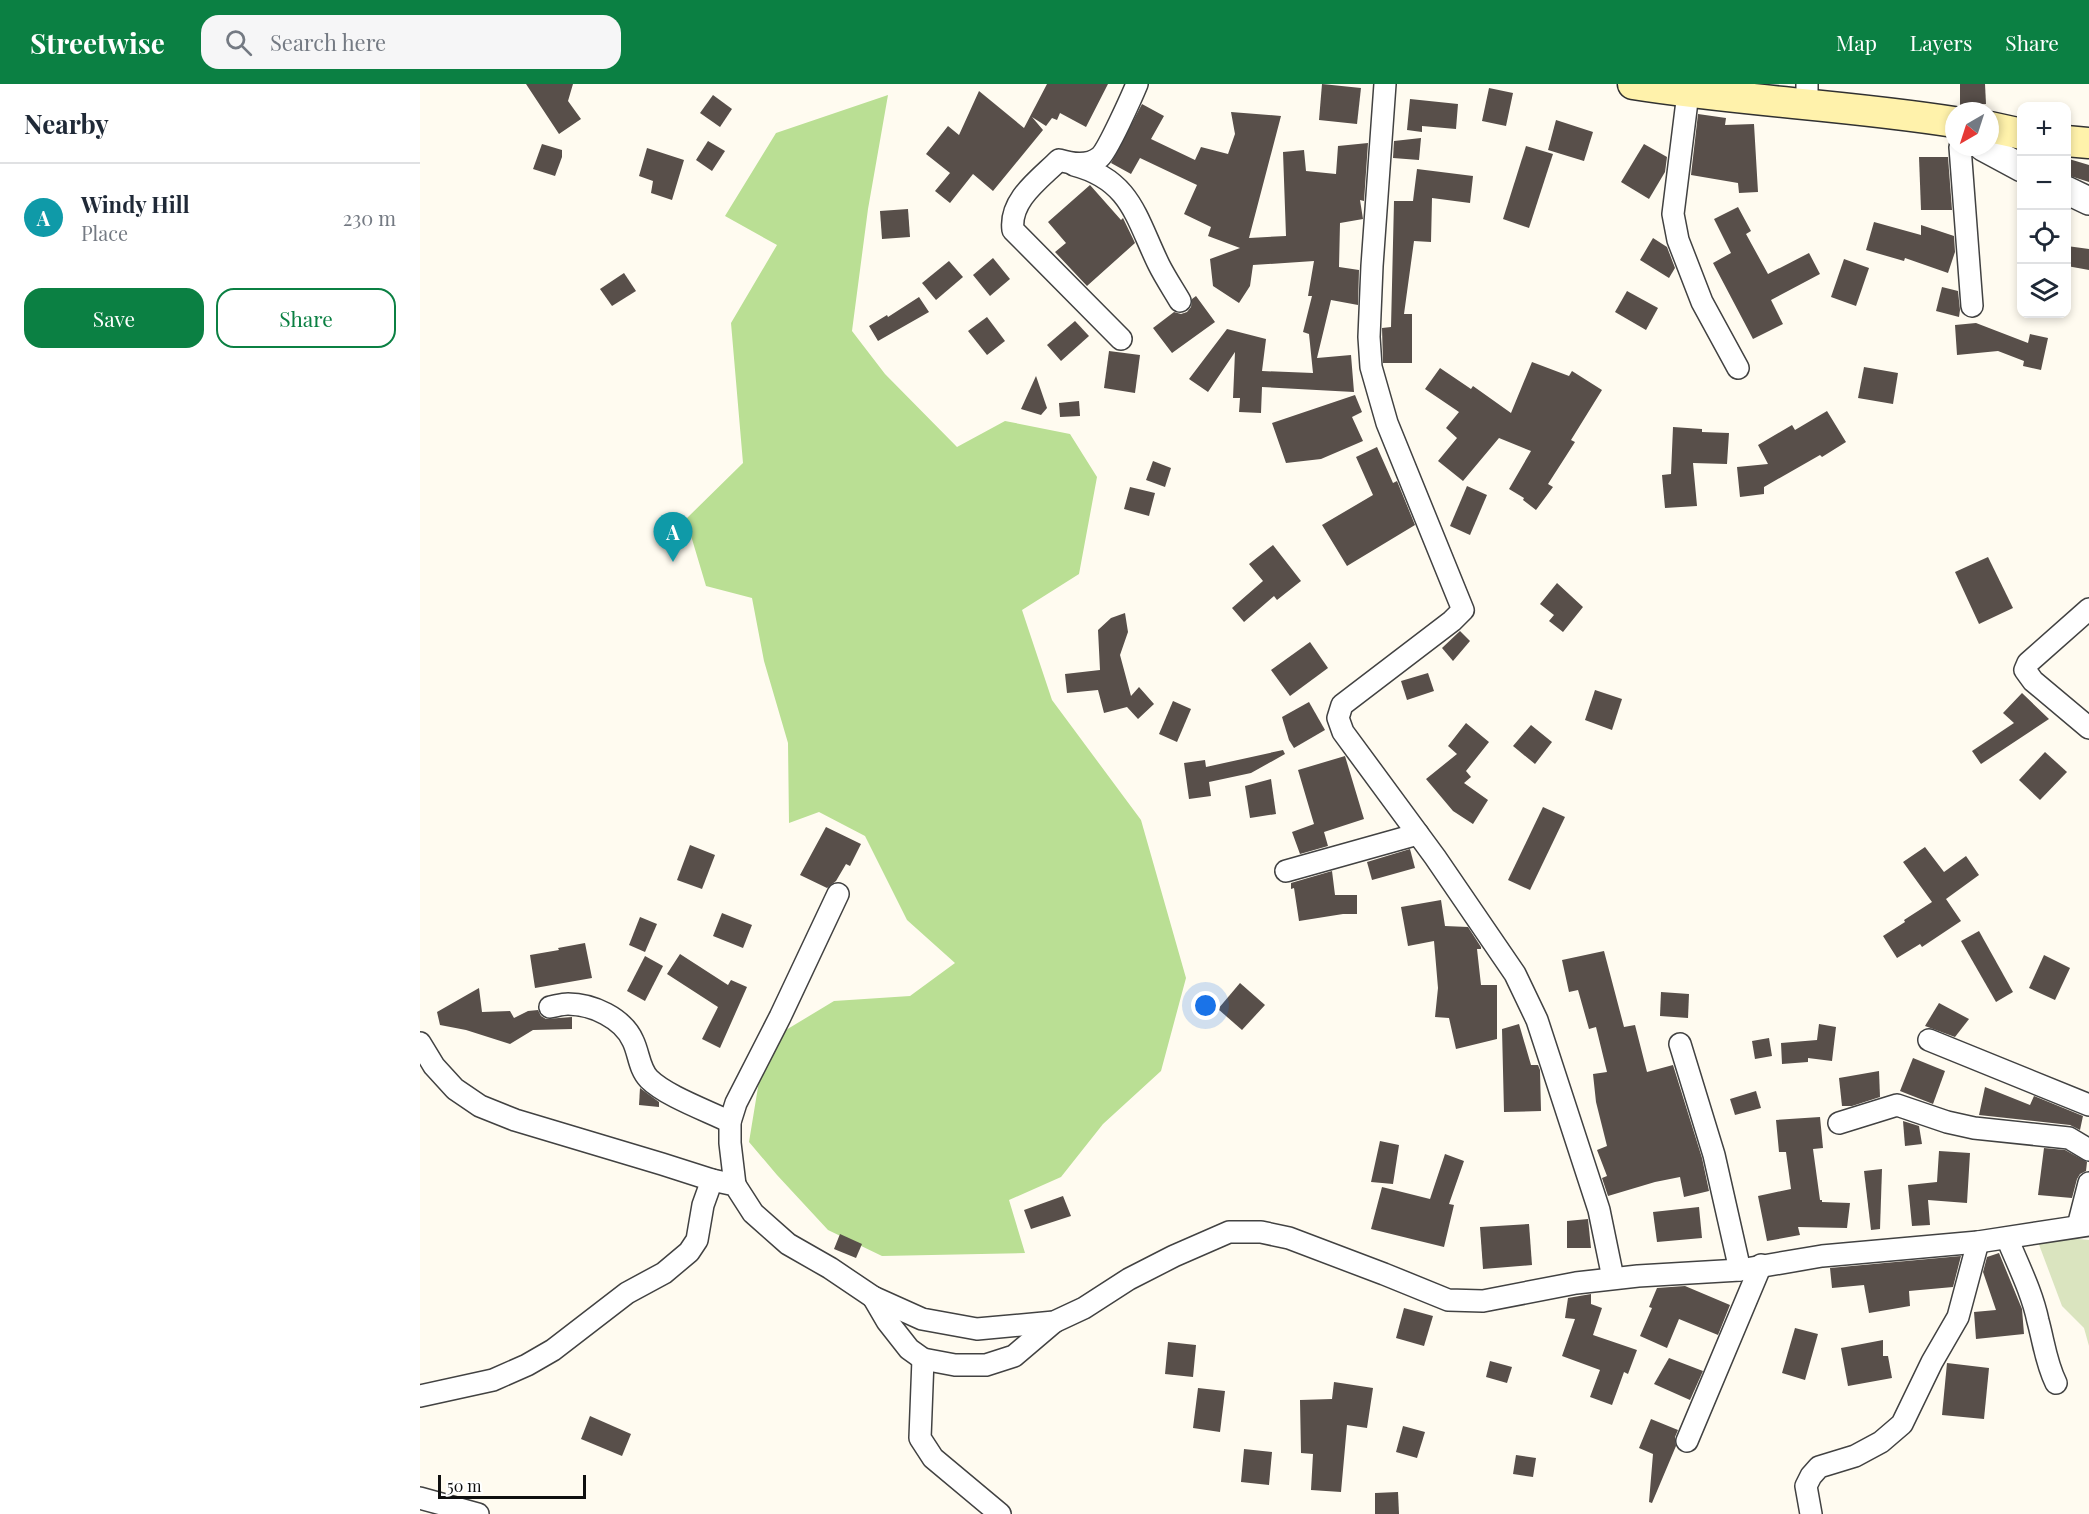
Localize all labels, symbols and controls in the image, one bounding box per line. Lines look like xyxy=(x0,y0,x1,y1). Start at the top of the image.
search box xyxy=(201,15,621,69)
text: Streetwise xyxy=(30,24,165,61)
icon: search xyxy=(222,26,255,59)
text: Search here xyxy=(270,27,386,57)
text: Map xyxy=(1836,28,1877,56)
text: Layers xyxy=(1910,28,1972,56)
text: Share xyxy=(2005,28,2059,56)
north arrow xyxy=(1945,102,1999,156)
map controls xyxy=(2017,102,2071,318)
button: + xyxy=(2017,102,2071,156)
text: Nearby xyxy=(24,106,109,141)
button: − xyxy=(2017,156,2071,210)
text: Windy Hill xyxy=(81,189,190,219)
text: A xyxy=(37,204,50,231)
text: 230 m xyxy=(343,204,396,231)
button: locate xyxy=(2017,210,2071,264)
text: Place xyxy=(81,219,128,246)
button: layers xyxy=(2017,264,2071,318)
button: Save xyxy=(24,288,204,348)
button: Share xyxy=(216,288,396,348)
pin: A xyxy=(654,512,692,562)
your location xyxy=(1191,991,1220,1020)
scale bar xyxy=(438,1472,586,1500)
text: 50 m xyxy=(447,1475,481,1496)

